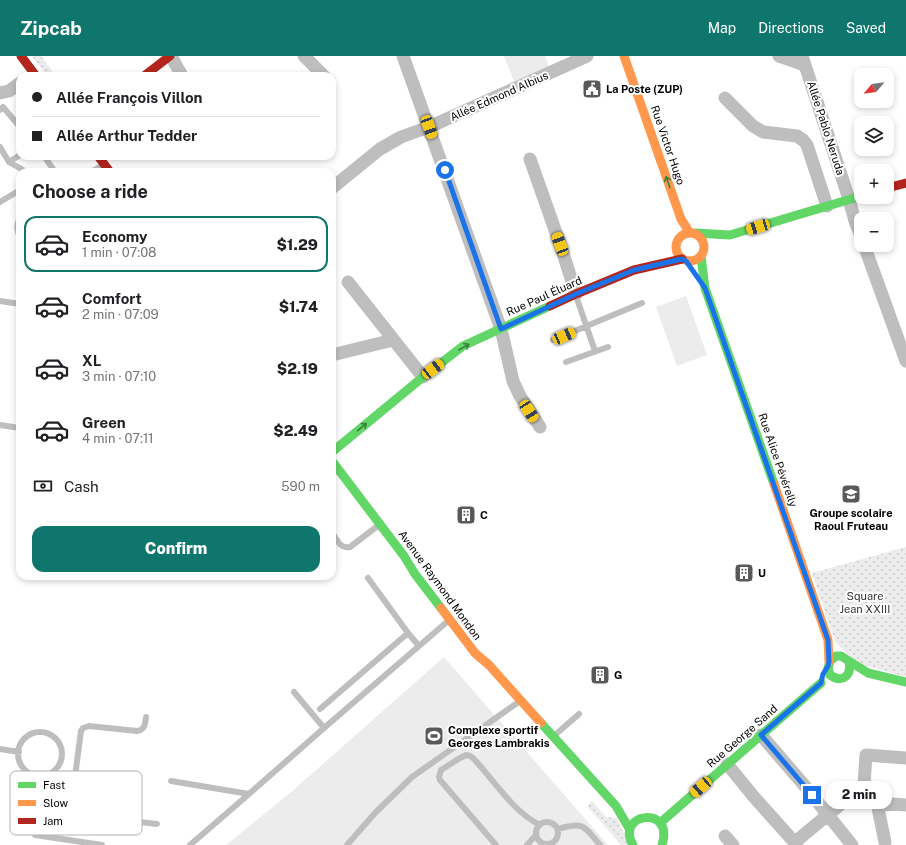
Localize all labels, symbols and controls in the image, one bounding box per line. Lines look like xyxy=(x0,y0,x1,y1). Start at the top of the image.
text: Zipcab xyxy=(20,17,82,39)
text: Map xyxy=(708,20,736,36)
text: Directions xyxy=(758,20,824,36)
text: Saved xyxy=(846,20,886,36)
north arrow xyxy=(854,68,894,108)
map controls xyxy=(854,68,894,252)
street label: Allée Edmond Albius xyxy=(448,69,550,123)
public building icon: La Poste (ZUP) xyxy=(581,78,603,100)
street label: Allée Pablo Neruda xyxy=(805,79,847,177)
place label: La Poste (ZUP) xyxy=(606,83,683,95)
text: Allée François Villon xyxy=(56,89,202,106)
street label: Rue Victor Hugo xyxy=(649,104,687,186)
car xyxy=(419,114,439,140)
button: layers xyxy=(854,116,894,156)
text: Allée Arthur Tedder xyxy=(56,127,197,144)
route start xyxy=(436,161,454,179)
button: + xyxy=(854,164,894,204)
one-way arrow xyxy=(664,176,671,189)
text: Choose a ride xyxy=(32,181,148,202)
button: − xyxy=(854,212,894,252)
car xyxy=(745,218,771,236)
icon: car xyxy=(34,226,70,262)
text: Economy xyxy=(82,228,147,245)
car xyxy=(550,231,570,257)
text: $1.29 xyxy=(277,236,318,253)
text: 1 min · 07:08 xyxy=(82,245,156,260)
street label: Rue Paul Éluard xyxy=(504,273,583,318)
icon: car xyxy=(34,288,70,324)
text: Comfort xyxy=(82,290,142,307)
text: $1.74 xyxy=(279,298,318,315)
text: 2 min · 07:09 xyxy=(82,307,159,322)
car xyxy=(551,326,577,346)
one-way arrow xyxy=(458,342,470,350)
icon: car xyxy=(34,350,70,386)
text: XL xyxy=(82,352,101,369)
car xyxy=(420,357,446,381)
text: $2.19 xyxy=(277,360,318,377)
text: 3 min · 07:10 xyxy=(82,369,156,384)
car xyxy=(517,398,541,424)
street label: Rue Alice Pévérelly xyxy=(756,411,800,509)
icon: car xyxy=(34,412,70,448)
text: Green xyxy=(82,414,126,431)
text: $2.49 xyxy=(273,422,318,439)
one-way arrow xyxy=(357,423,368,432)
text: 4 min · 07:11 xyxy=(82,431,154,446)
icon: cash xyxy=(32,475,54,497)
text: Cash xyxy=(64,478,99,495)
text: 590 m xyxy=(281,479,320,494)
school or university icon: Groupe scolaire Raoul Fruteau xyxy=(840,483,862,505)
building icon: C xyxy=(455,504,477,526)
place label: Groupe scolaire Raoul Fruteau xyxy=(810,507,892,532)
place label: C xyxy=(480,509,488,521)
button: Confirm xyxy=(32,526,320,572)
street label: Avenue Raymond Mondon xyxy=(396,528,484,642)
building icon: U xyxy=(733,562,755,584)
place label: U xyxy=(758,567,766,579)
park label: Square Jean XXIII xyxy=(840,590,890,615)
building icon: G xyxy=(589,664,611,686)
place label: G xyxy=(614,669,622,681)
street label: Rue George Sand xyxy=(704,702,780,770)
place label: Complexe sportif Georges Lambrakis xyxy=(448,724,550,749)
sports icon: Complexe sportif Georges Lambrakis xyxy=(423,725,445,747)
legend xyxy=(10,771,142,835)
car xyxy=(688,775,714,799)
text: Fast xyxy=(43,779,65,791)
callout: 2 min xyxy=(826,781,892,809)
route end xyxy=(803,786,821,804)
text: 2 min xyxy=(842,787,876,802)
text: Slow xyxy=(43,797,69,809)
text: Jam xyxy=(43,815,63,827)

